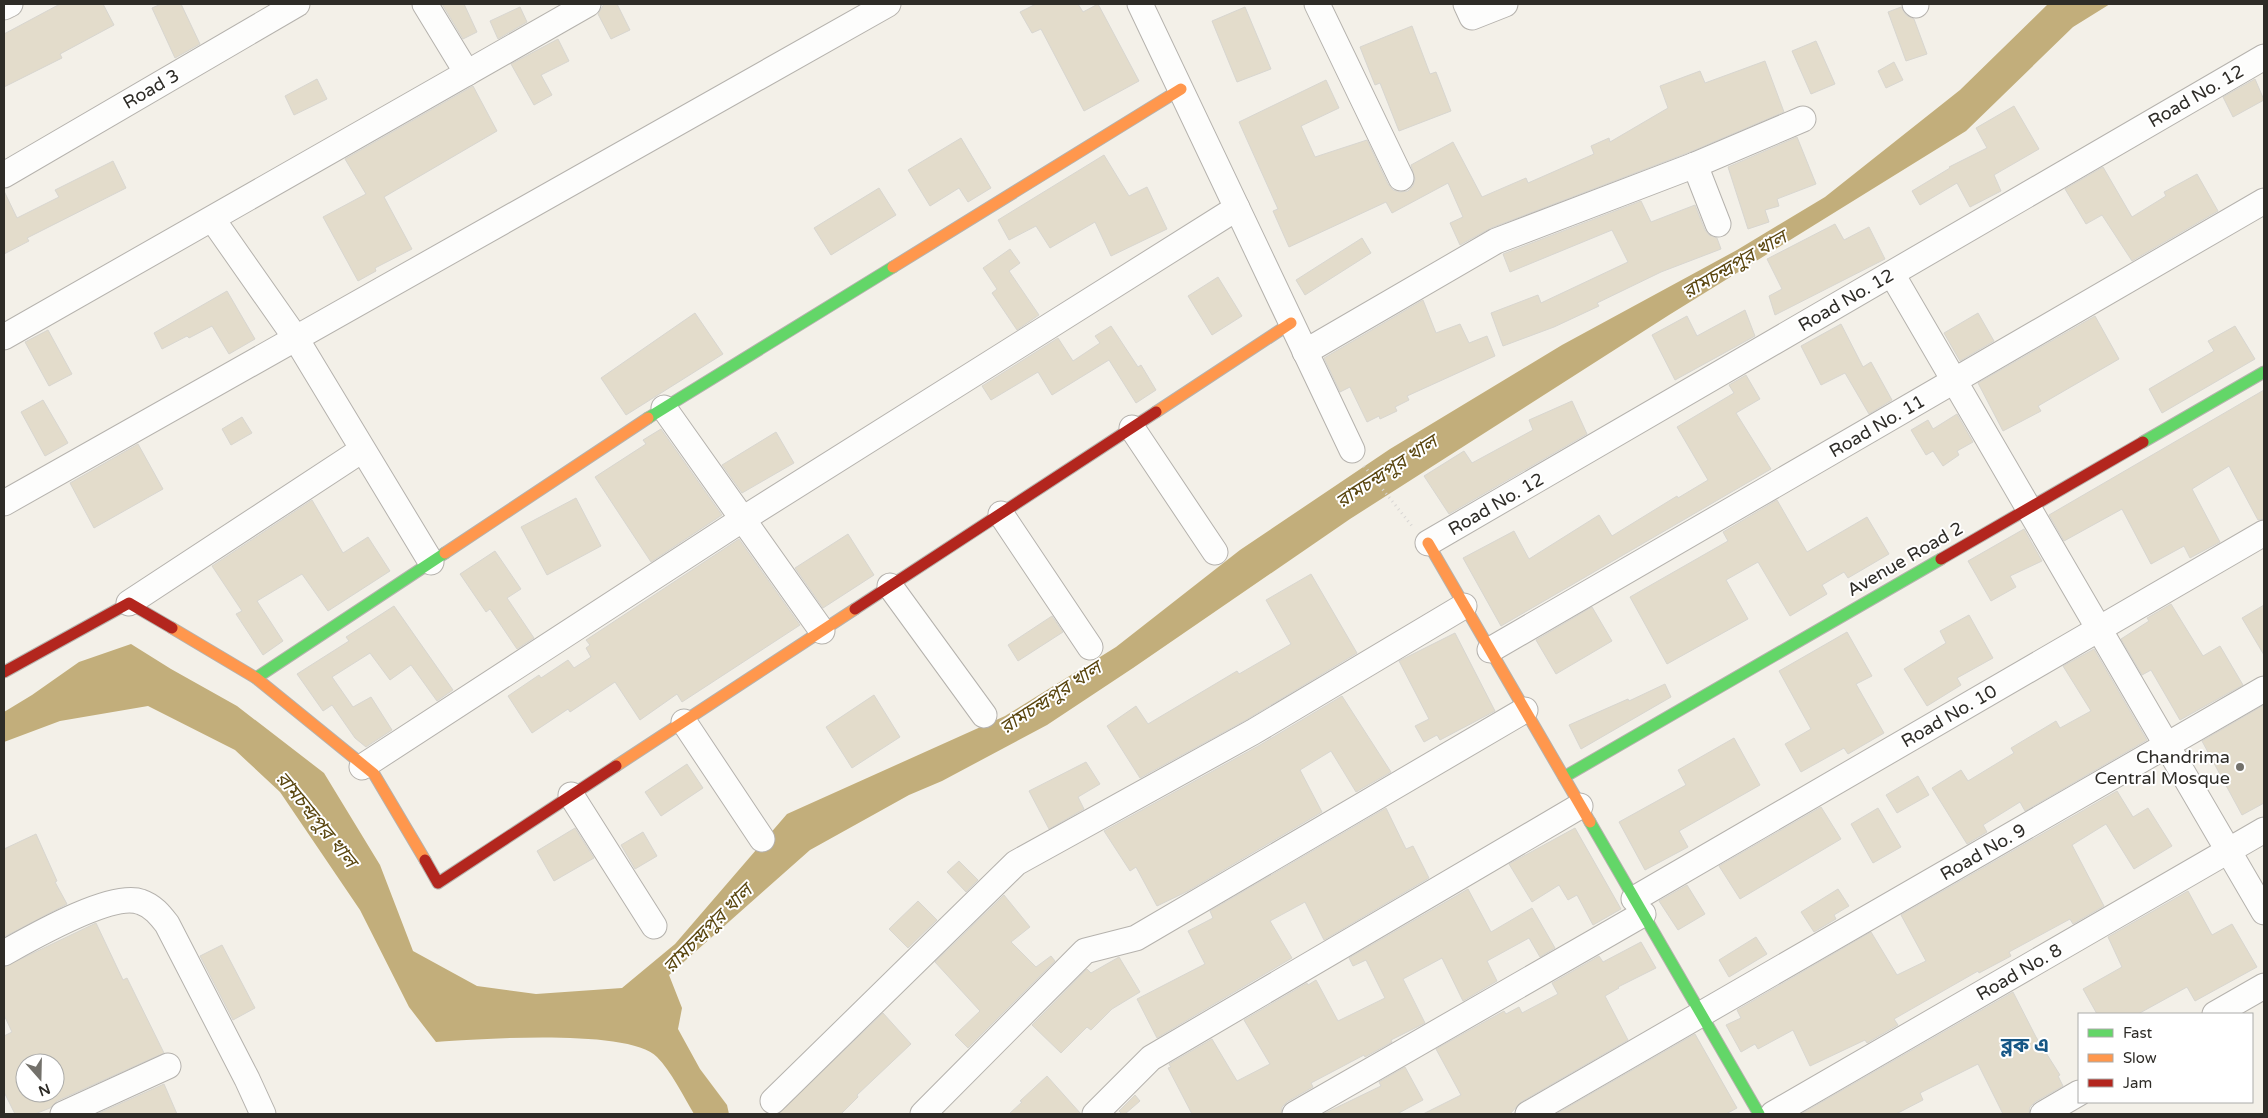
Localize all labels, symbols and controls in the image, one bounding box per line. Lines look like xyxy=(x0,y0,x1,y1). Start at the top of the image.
street label: Road No. 12 xyxy=(2144,60,2248,132)
street label: Road 3 xyxy=(119,64,183,114)
water label: রামচন্দ্রপুর খাল xyxy=(1679,224,1794,303)
street label: Road No. 12 xyxy=(1794,264,1898,336)
street label: Road No. 11 xyxy=(1825,390,1929,462)
water label: রামচন্দ্রপুর খাল xyxy=(1332,429,1445,513)
street label: Road No. 12 xyxy=(1444,468,1548,540)
street label: Avenue Road 2 xyxy=(1843,517,1967,601)
water label: রামচন্দ্রপুর খাল xyxy=(996,655,1109,739)
street label: Road No. 10 xyxy=(1897,680,2001,752)
place label: Chandrima Central Mosque xyxy=(2095,746,2230,789)
marker: Chandrima Central Mosque xyxy=(2234,761,2246,773)
water label: রামচন্দ্রপুর খাল xyxy=(271,768,364,875)
street label: Road No. 9 xyxy=(1936,819,2030,885)
water label: রামচন্দ্রপুর খাল xyxy=(659,877,759,978)
street label: Road No. 8 xyxy=(1972,939,2066,1005)
legend xyxy=(2078,1013,2253,1103)
text: Fast xyxy=(2123,1024,2153,1042)
district label: ব্লক এ xyxy=(2000,1034,2049,1058)
text: Slow xyxy=(2123,1049,2157,1067)
north arrow xyxy=(15,1053,65,1103)
text: Jam xyxy=(2123,1074,2152,1092)
text: N xyxy=(36,1080,52,1100)

